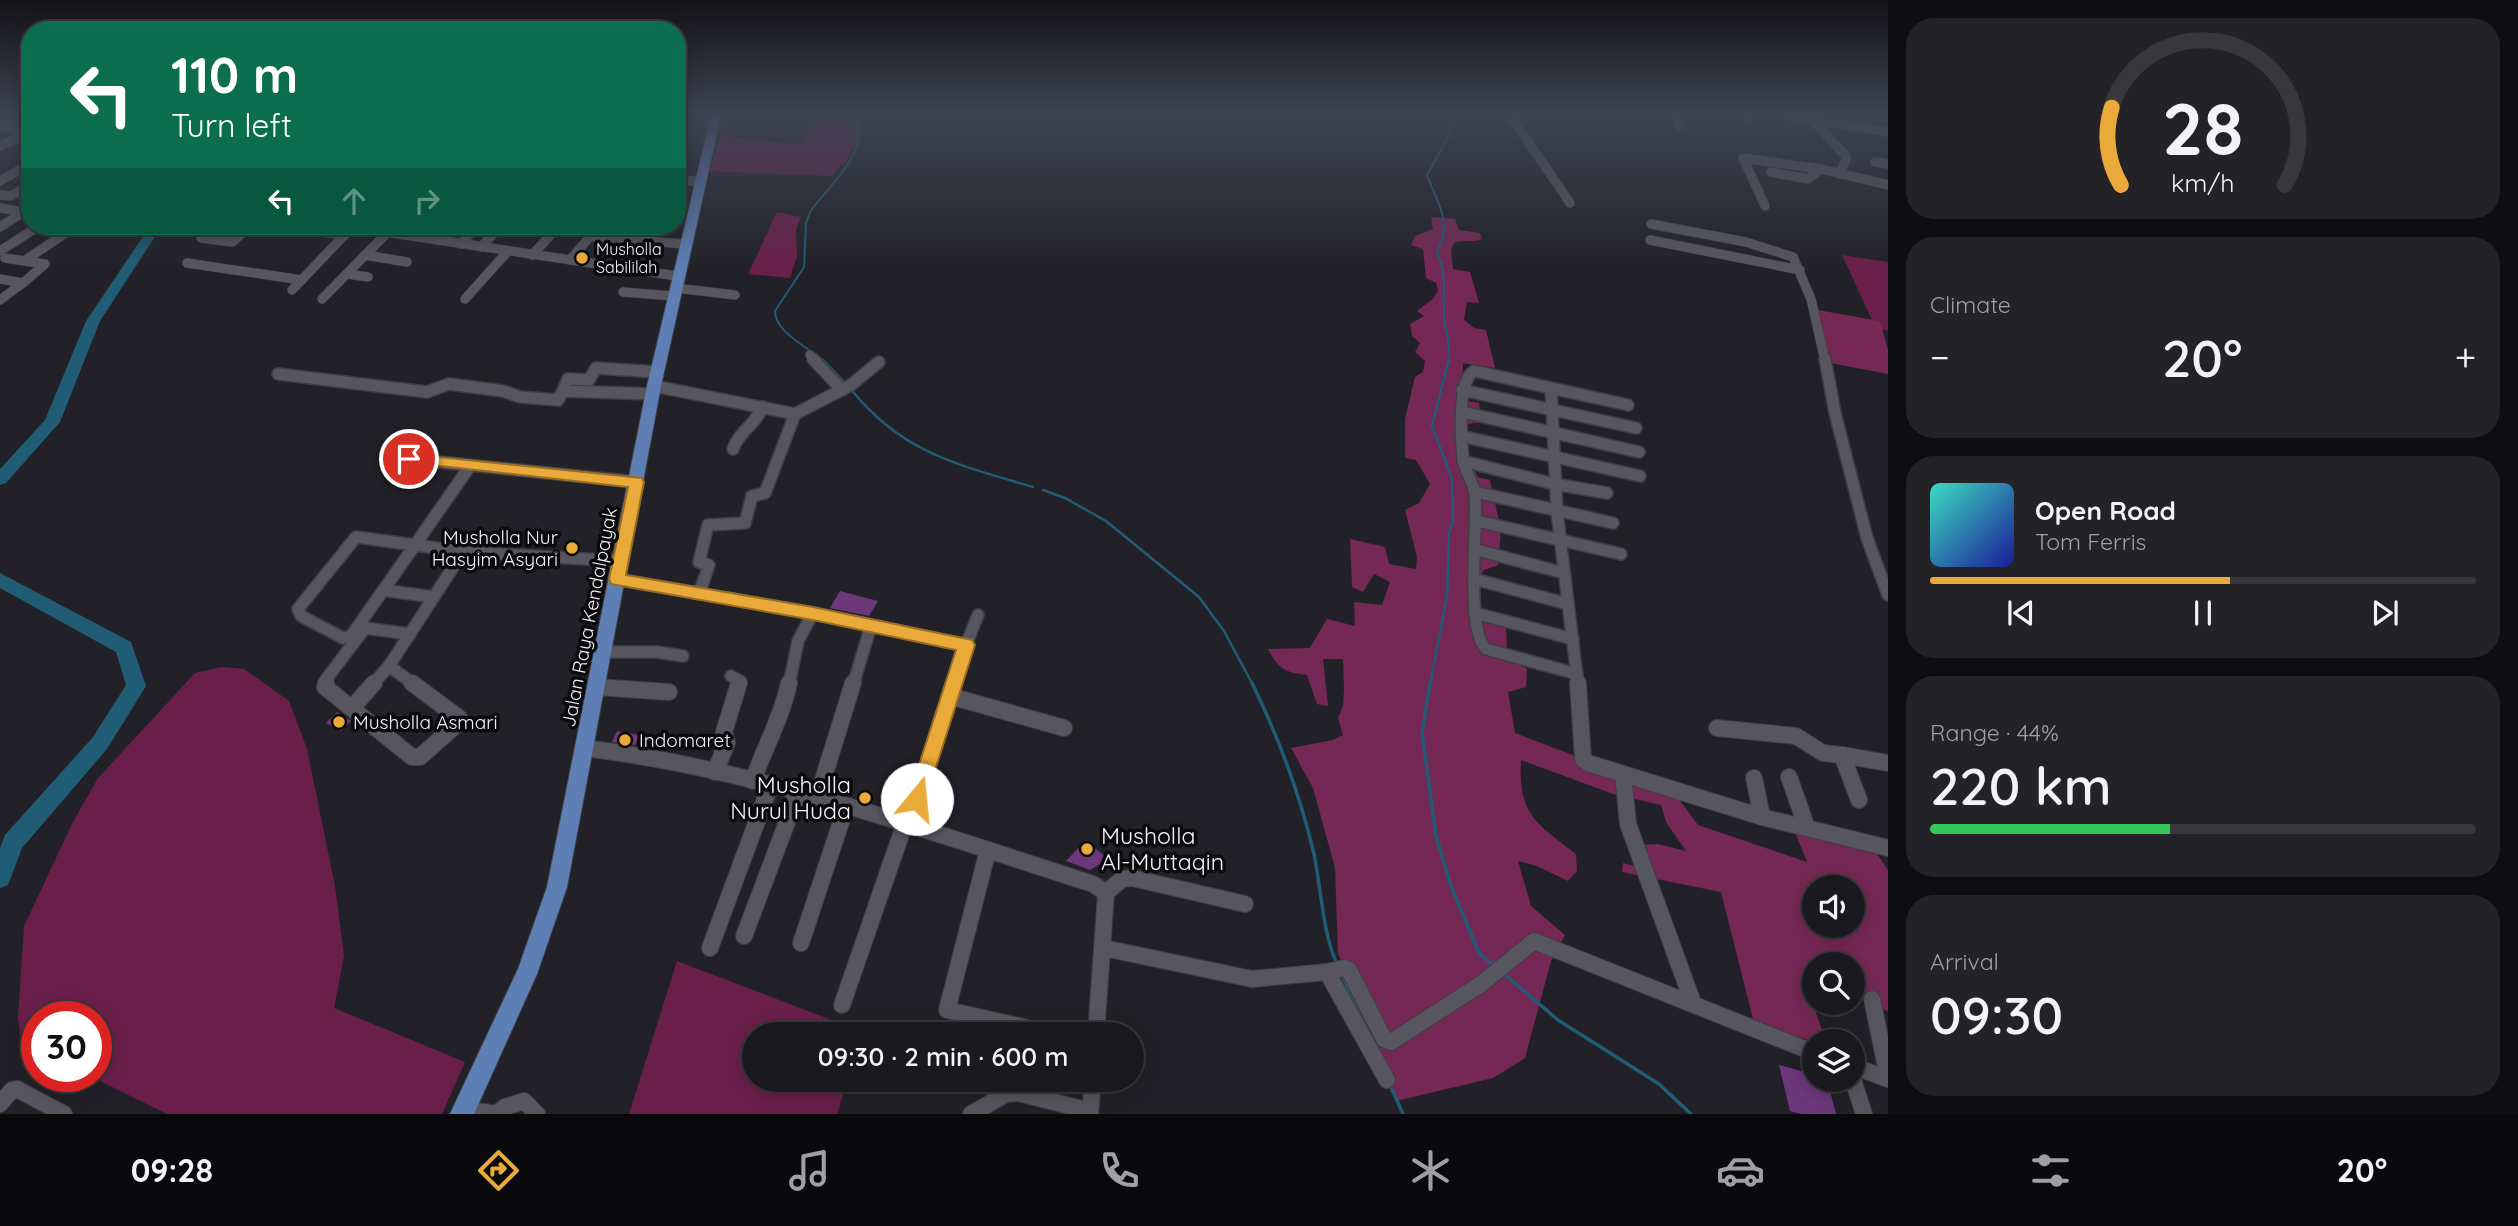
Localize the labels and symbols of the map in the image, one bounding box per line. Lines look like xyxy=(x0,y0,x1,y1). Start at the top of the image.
place label: Musholla Sabililah xyxy=(596,239,662,277)
marker: Musholla Sabililah xyxy=(574,250,590,266)
pin xyxy=(379,429,439,489)
street label: Jalan Raya Kendalpayak xyxy=(556,505,622,729)
place label: Musholla Nur Hasyim Asyari xyxy=(432,525,559,571)
marker: Musholla Nur Hasyim Asyari xyxy=(564,540,580,556)
place label: Musholla Asmari xyxy=(353,710,498,734)
marker: Musholla Asmari xyxy=(331,714,347,730)
place label: Indomaret xyxy=(639,728,731,752)
marker: Indomaret xyxy=(617,732,633,748)
position arrow xyxy=(880,762,954,836)
place label: Musholla Nurul Huda xyxy=(730,770,851,825)
marker: Musholla Nurul Huda xyxy=(857,790,873,806)
place label: Musholla Al-Muttaqin xyxy=(1101,821,1224,876)
marker: Musholla Al-Muttaqin xyxy=(1079,841,1095,857)
speed limit sign: 30 xyxy=(21,1001,112,1092)

